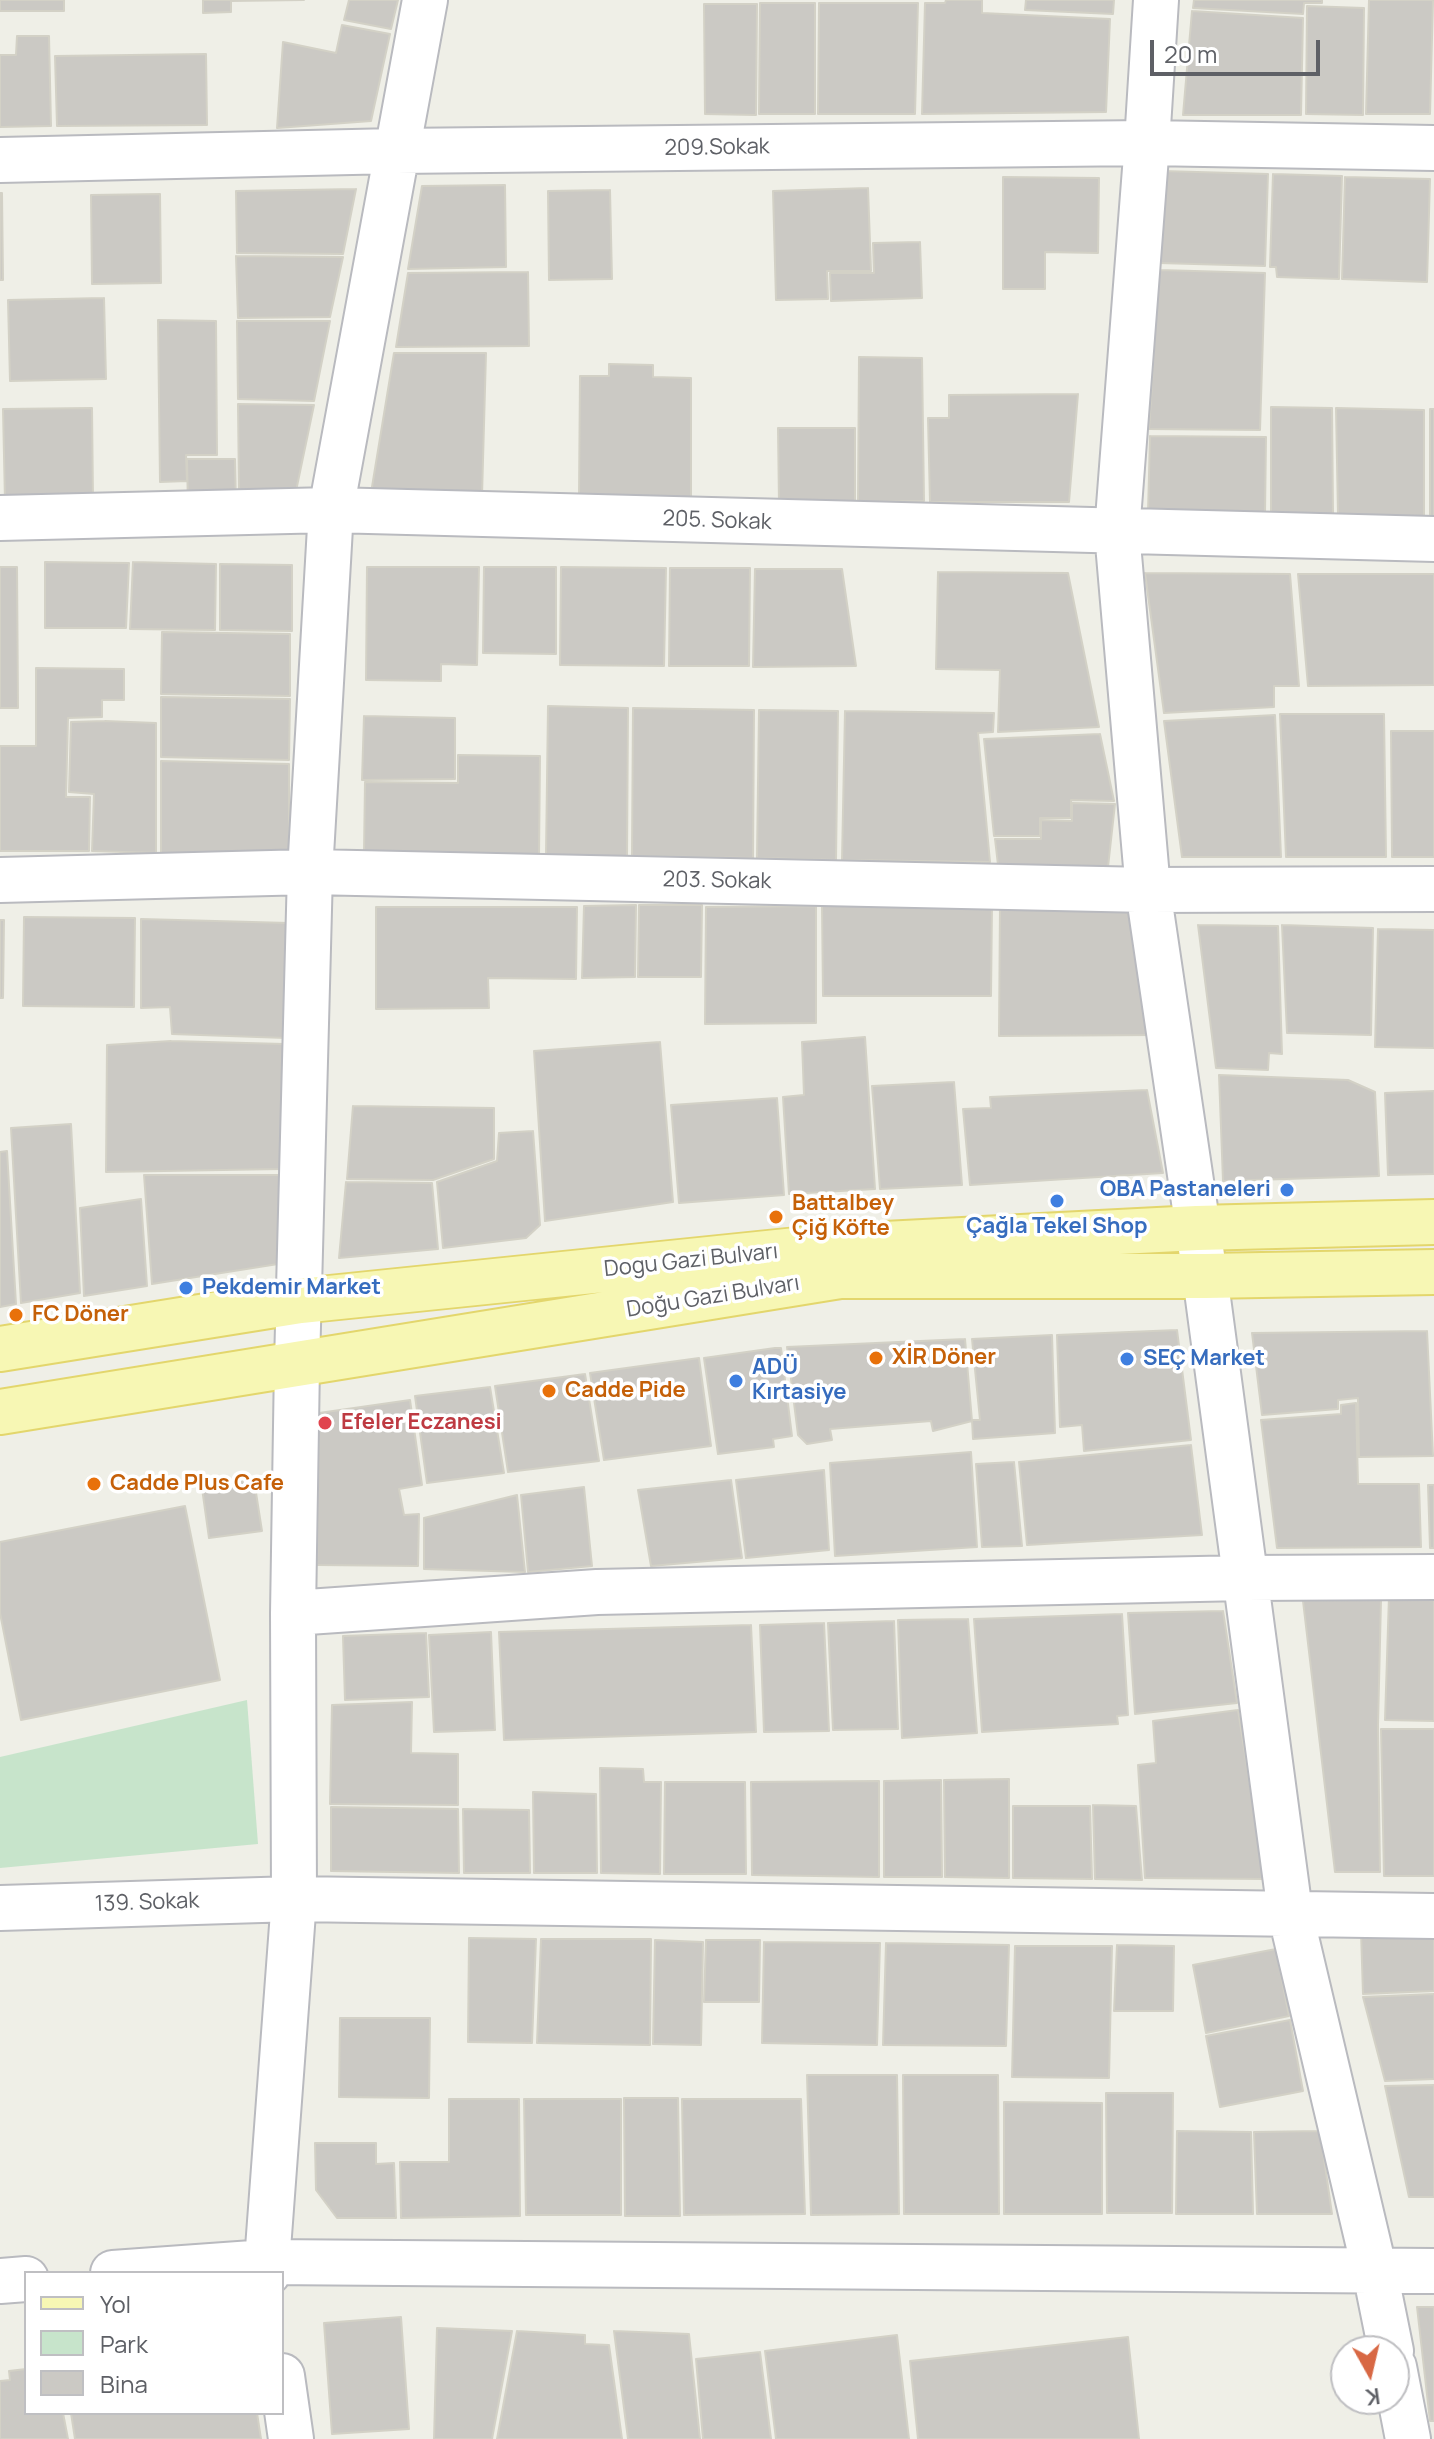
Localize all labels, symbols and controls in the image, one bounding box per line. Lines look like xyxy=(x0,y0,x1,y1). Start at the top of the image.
scale bar xyxy=(1154,24,1324,74)
text: 20 m xyxy=(1164,37,1217,70)
street label: 209.Sokak xyxy=(664,134,770,162)
street label: 205. Sokak xyxy=(662,506,772,536)
street label: 203. Sokak xyxy=(662,867,772,895)
place label: OBA Pastaneleri xyxy=(1100,1177,1271,1203)
marker: OBA Pastaneleri xyxy=(1278,1181,1296,1199)
place label: Battalbey Çiğ Köfte xyxy=(792,1191,894,1242)
marker: Çağla Tekel Shop xyxy=(1048,1192,1066,1210)
marker: Battalbey Çiğ Köfte xyxy=(767,1208,785,1226)
place label: Çağla Tekel Shop xyxy=(966,1214,1148,1240)
street label: Dogu Gazi Bulvarı xyxy=(603,1239,779,1283)
street label: Doğu Gazi Bulvarı xyxy=(625,1270,801,1324)
place label: Pekdemir Market xyxy=(202,1275,381,1301)
marker: Pekdemir Market xyxy=(177,1279,195,1297)
place label: FC Döner xyxy=(32,1302,129,1328)
marker: FC Döner xyxy=(7,1306,25,1324)
place label: XİR Döner xyxy=(892,1345,996,1371)
place label: SEÇ Market xyxy=(1143,1346,1265,1372)
marker: XİR Döner xyxy=(867,1349,885,1367)
marker: SEÇ Market xyxy=(1118,1350,1136,1368)
place label: ADÜ Kırtasiye xyxy=(752,1355,847,1406)
marker: ADÜ Kırtasiye xyxy=(727,1372,745,1390)
place label: Cadde Pide xyxy=(565,1378,686,1404)
marker: Cadde Pide xyxy=(540,1382,558,1400)
place label: Efeler Eczanesi xyxy=(341,1410,502,1436)
marker: Efeler Eczanesi xyxy=(316,1414,334,1432)
place label: Cadde Plus Cafe xyxy=(110,1471,284,1497)
marker: Cadde Plus Cafe xyxy=(85,1475,103,1493)
street label: 139. Sokak xyxy=(94,1888,200,1918)
legend xyxy=(24,2271,284,2415)
text: Yol xyxy=(100,2287,131,2320)
text: Park xyxy=(100,2327,148,2360)
north arrow xyxy=(1330,2335,1410,2415)
text: Bina xyxy=(100,2367,148,2400)
text: K xyxy=(1364,2381,1382,2413)

